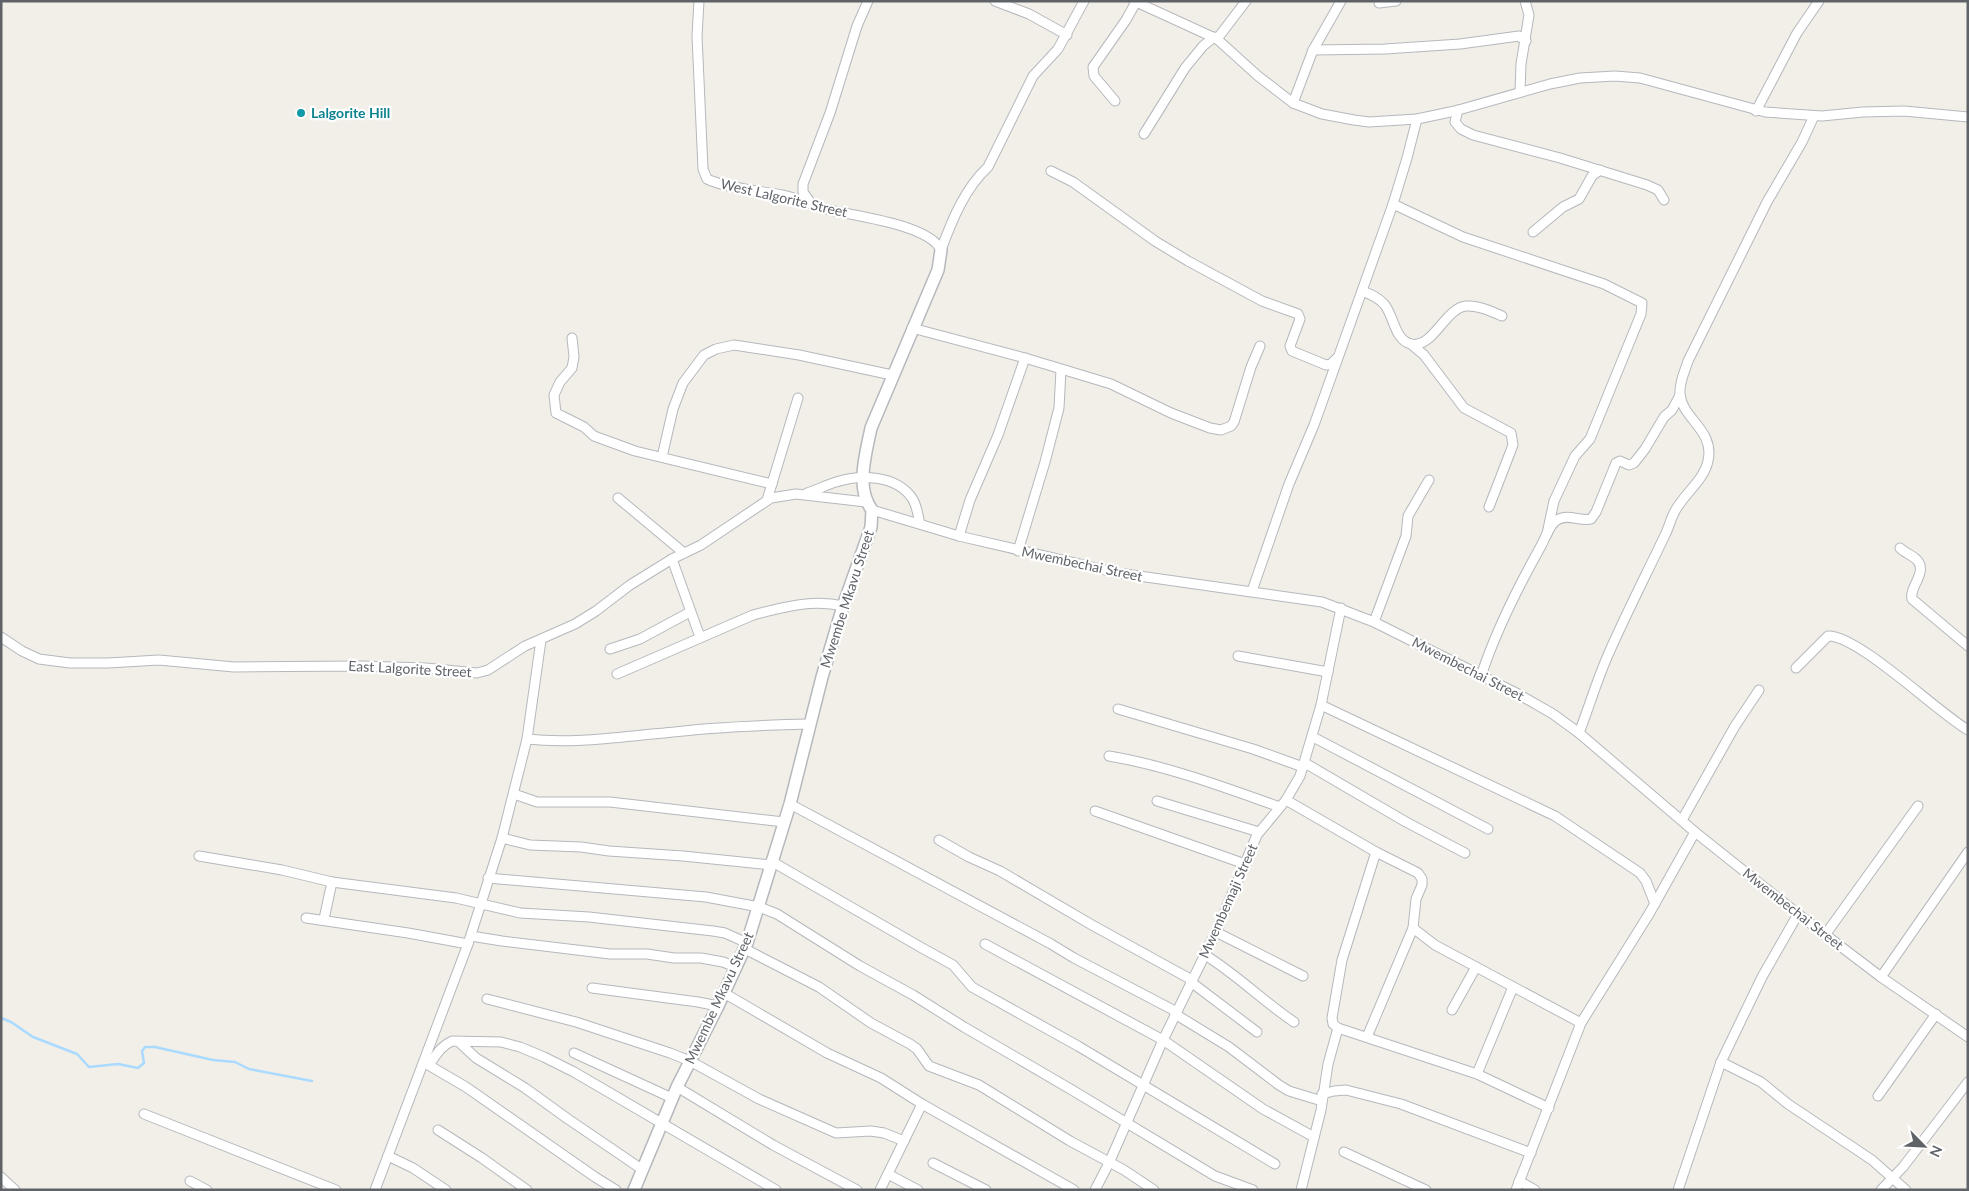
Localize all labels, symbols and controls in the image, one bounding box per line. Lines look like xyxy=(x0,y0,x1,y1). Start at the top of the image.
place label: Lalgorite Hill xyxy=(311,104,390,121)
marker: Lalgorite Hill xyxy=(295,107,307,119)
street label: West Lalgorite Street xyxy=(719,175,849,220)
street label: Mwembe Mkavu Street xyxy=(816,528,877,670)
street label: Mwembechai Street xyxy=(1020,542,1144,585)
street label: Mwembechai Street xyxy=(1409,633,1527,704)
street label: East Lalgorite Street xyxy=(348,657,472,680)
street label: Mwembemaji Street xyxy=(1195,841,1260,961)
street label: Mwembechai Street xyxy=(1740,864,1847,953)
street label: Mwembe Mkavu Street xyxy=(680,929,757,1067)
north arrow xyxy=(1899,1121,1949,1171)
text: N xyxy=(1926,1143,1946,1160)

